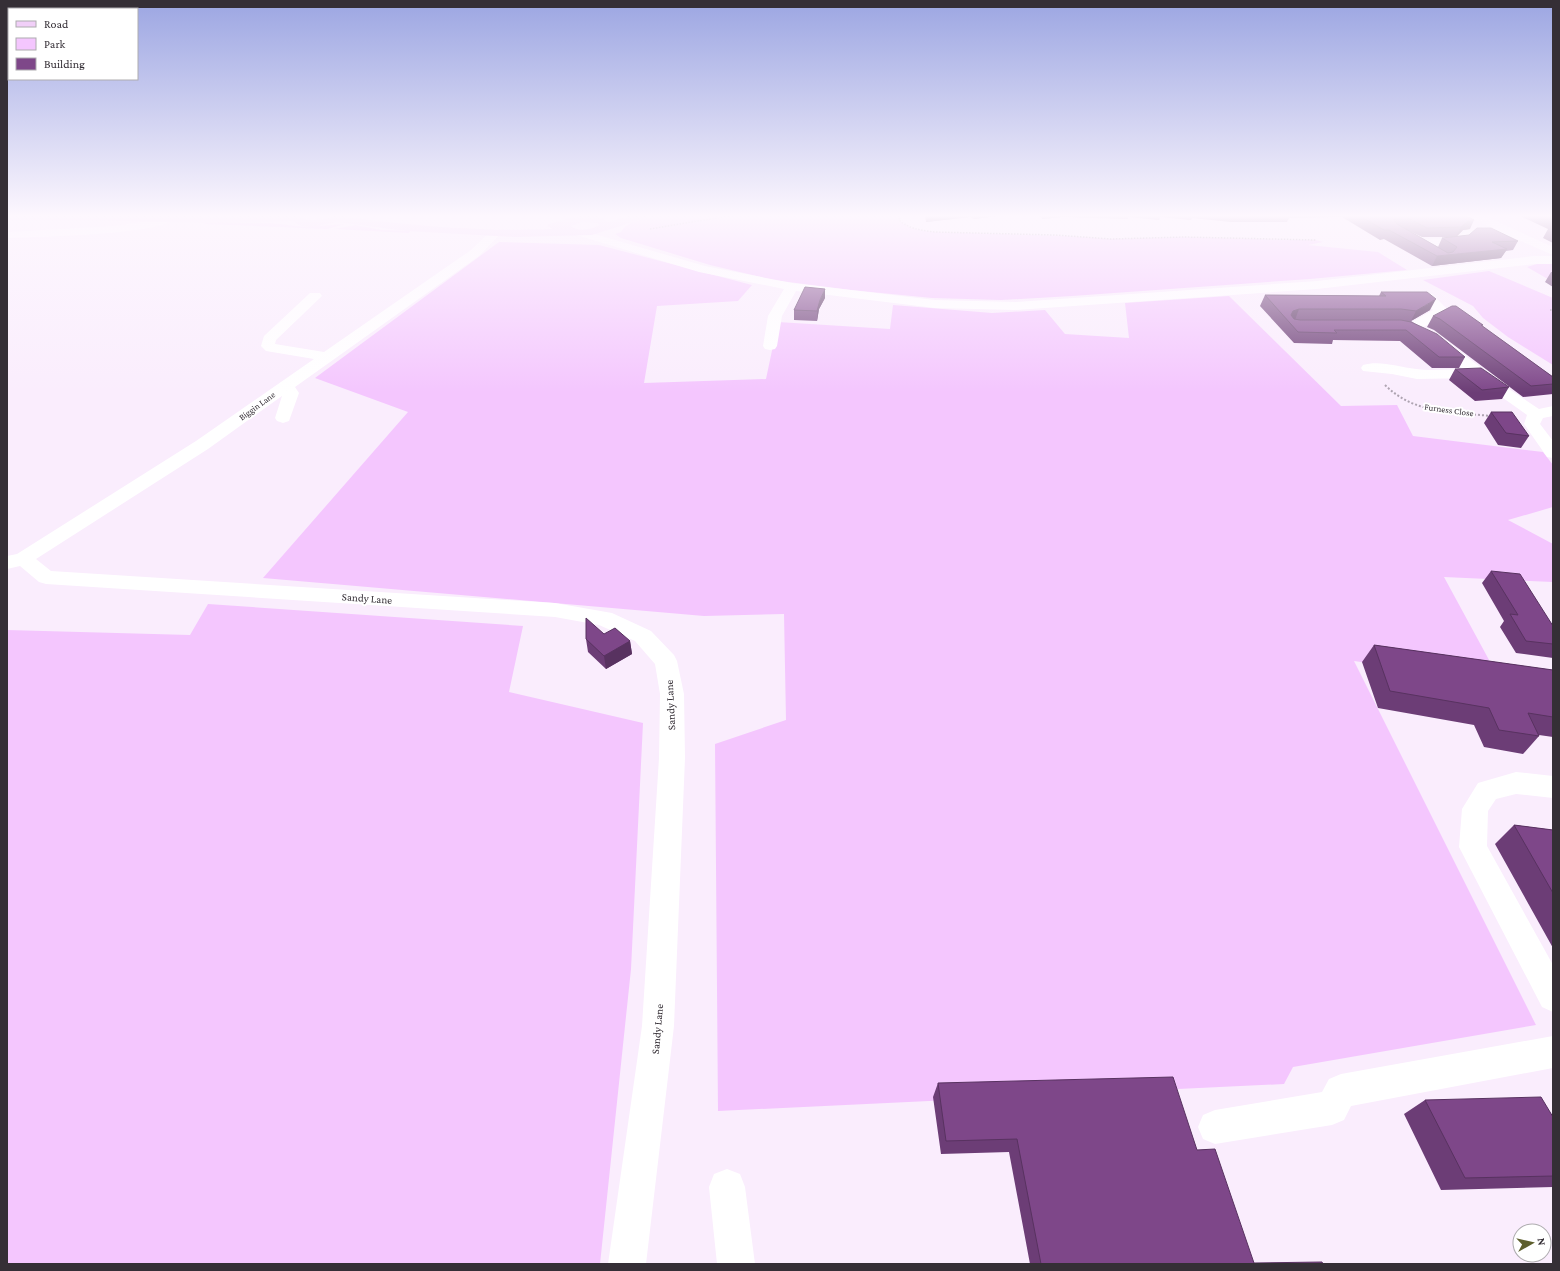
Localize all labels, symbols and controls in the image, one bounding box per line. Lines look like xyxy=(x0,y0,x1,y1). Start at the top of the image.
legend xyxy=(8,8,138,80)
text: Road xyxy=(44,17,69,31)
text: Park xyxy=(44,37,66,51)
text: Building xyxy=(44,57,85,71)
street label: Biggin Lane xyxy=(237,389,277,422)
street label: Furness Close xyxy=(1424,402,1474,418)
street label: Sandy Lane xyxy=(341,590,393,607)
street label: Sandy Lane xyxy=(663,679,678,730)
street label: Sandy Lane xyxy=(649,1003,666,1055)
north arrow xyxy=(1512,1223,1552,1263)
text: N xyxy=(1535,1237,1548,1247)

